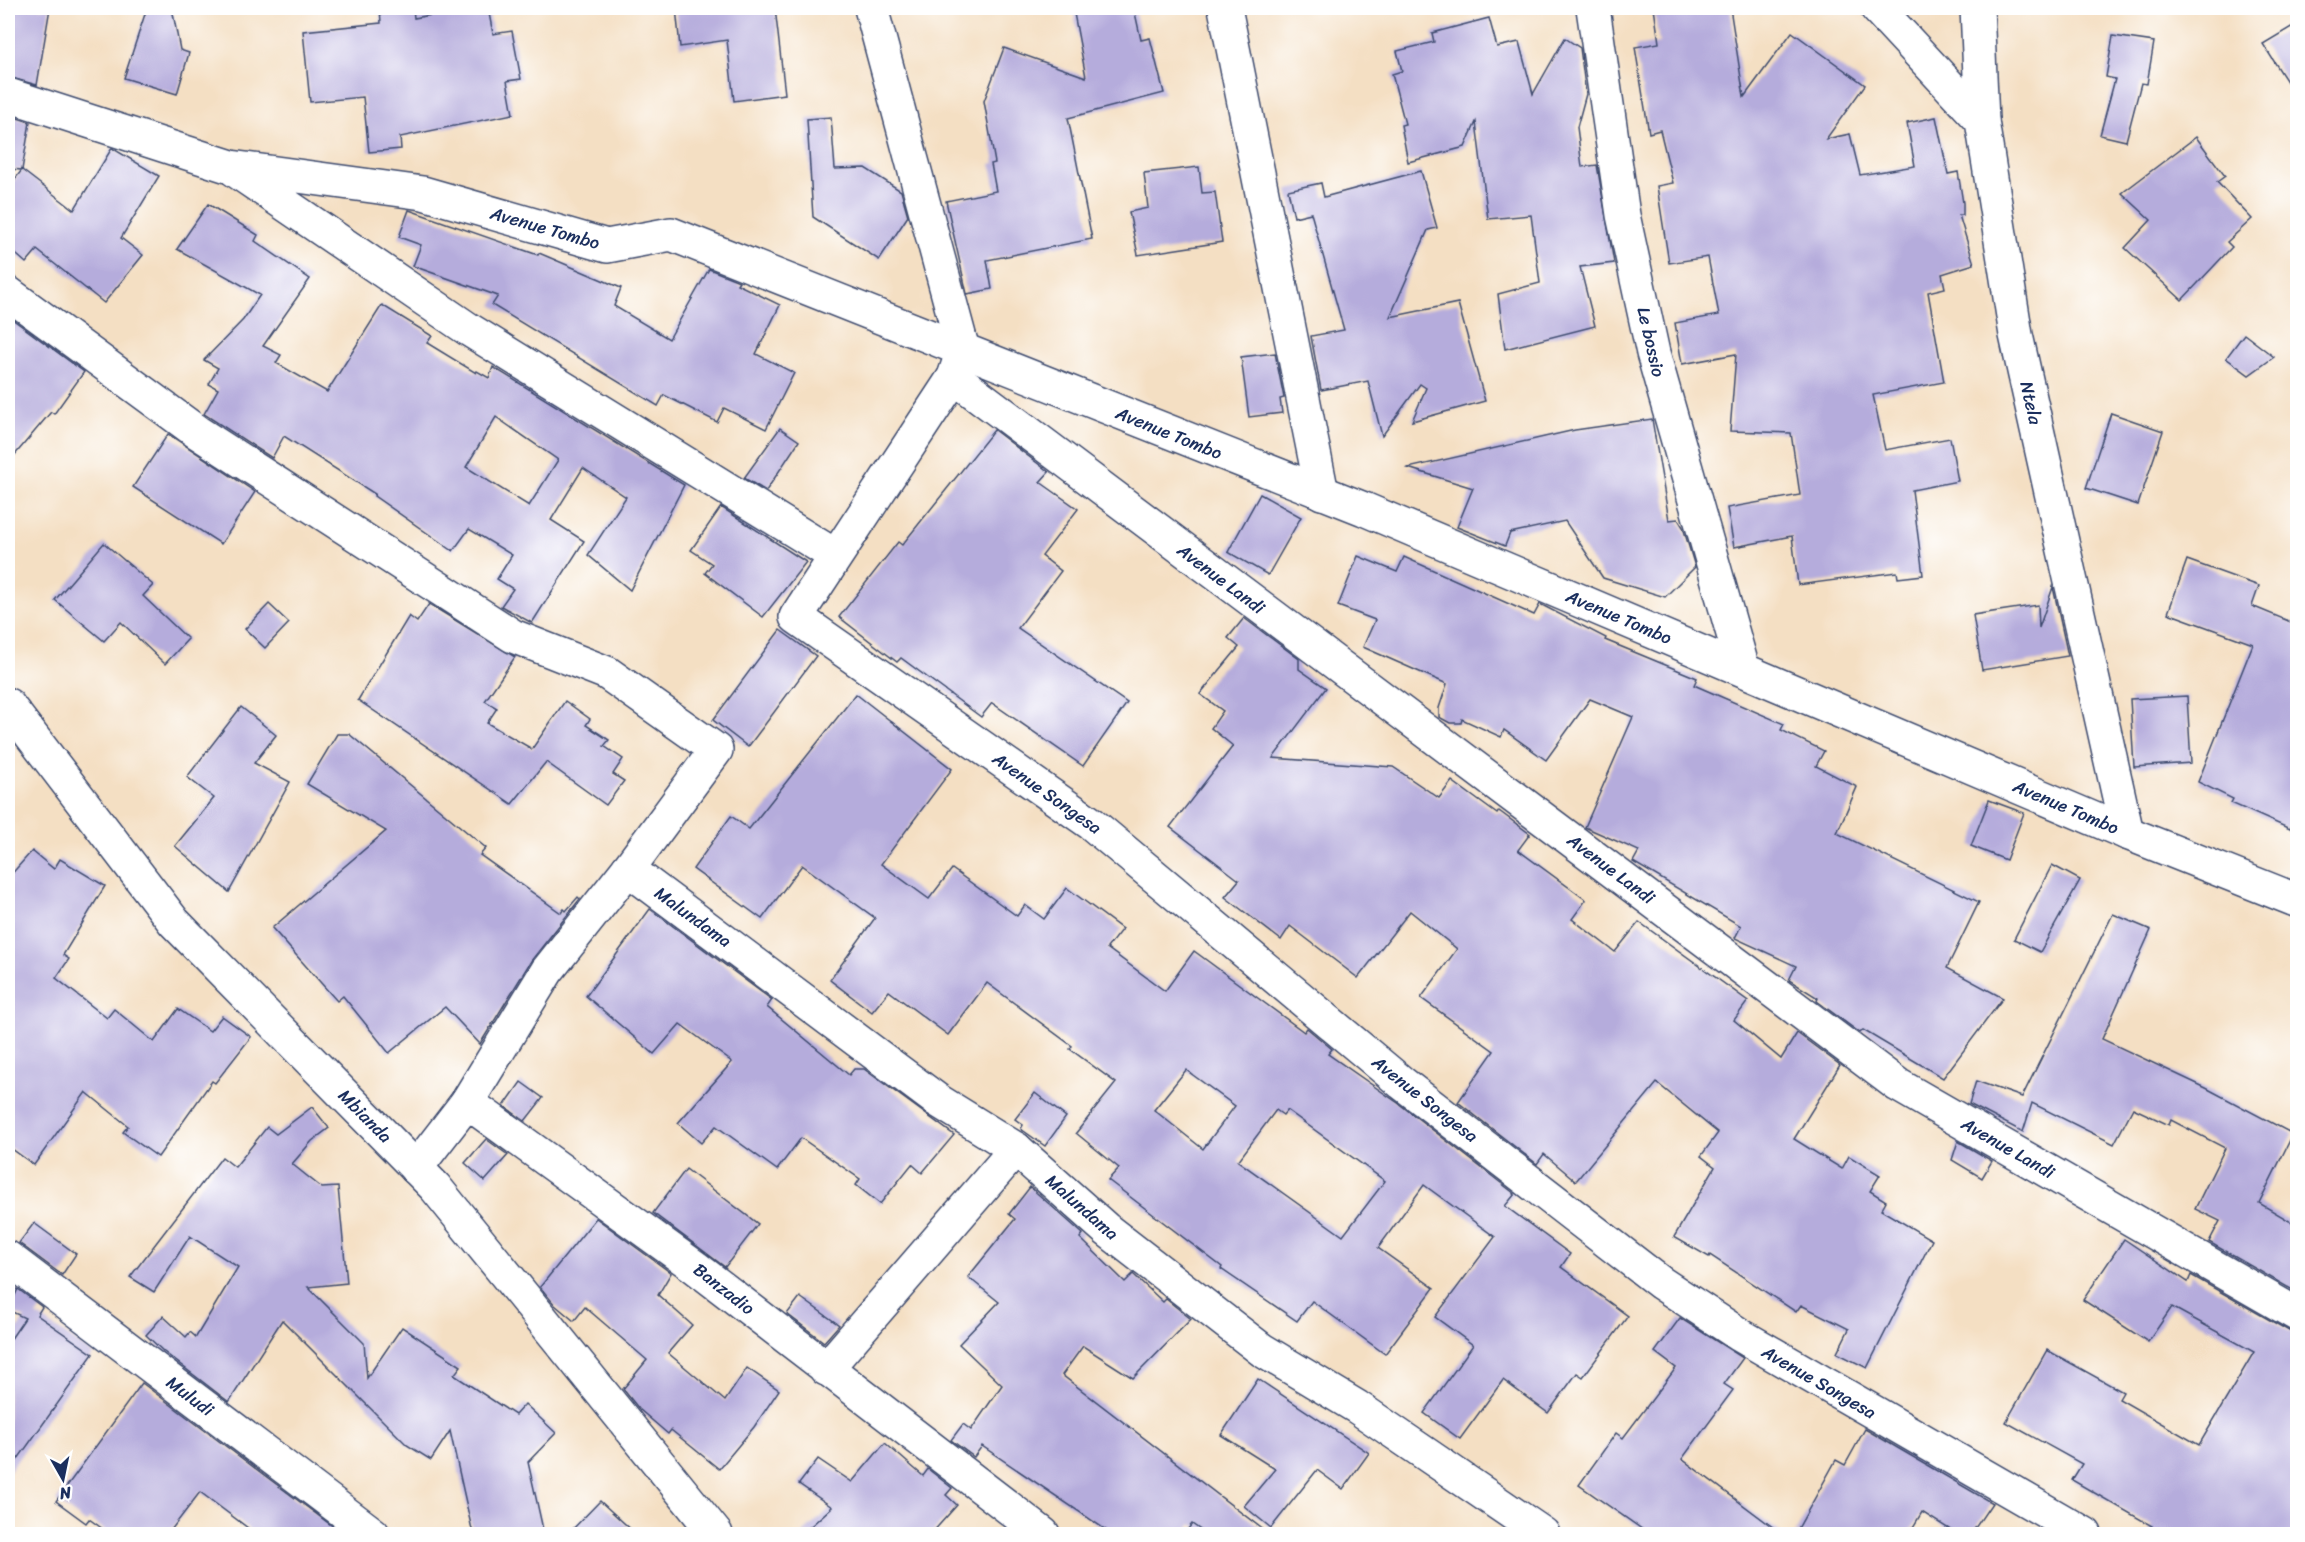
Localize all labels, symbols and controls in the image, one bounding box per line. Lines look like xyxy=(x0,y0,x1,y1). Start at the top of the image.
street label: Avenue Tombo xyxy=(486,197,603,259)
street label: Le bossio xyxy=(1627,304,1675,380)
street label: Ntela xyxy=(2010,378,2052,429)
street label: Avenue Tombo xyxy=(1110,397,1227,469)
street label: Avenue Landi xyxy=(1169,534,1273,624)
street label: Avenue Tombo xyxy=(1560,580,1677,654)
street label: Avenue Songesa xyxy=(985,743,1109,843)
street label: Avenue Tombo xyxy=(2007,770,2124,844)
street label: Avenue Landi xyxy=(1559,824,1663,914)
street label: Malundama xyxy=(647,878,739,956)
street label: Avenue Songesa xyxy=(1364,1046,1485,1151)
street label: Mbianda xyxy=(330,1081,400,1151)
street label: Avenue Landi xyxy=(1954,1108,2062,1188)
street label: Malundama xyxy=(1038,1166,1126,1248)
street label: Banzadio xyxy=(686,1254,762,1324)
street label: Avenue Songesa xyxy=(1755,1336,1882,1428)
street label: Muludi xyxy=(159,1367,222,1426)
north arrow xyxy=(33,1449,93,1509)
text: N xyxy=(57,1478,74,1509)

